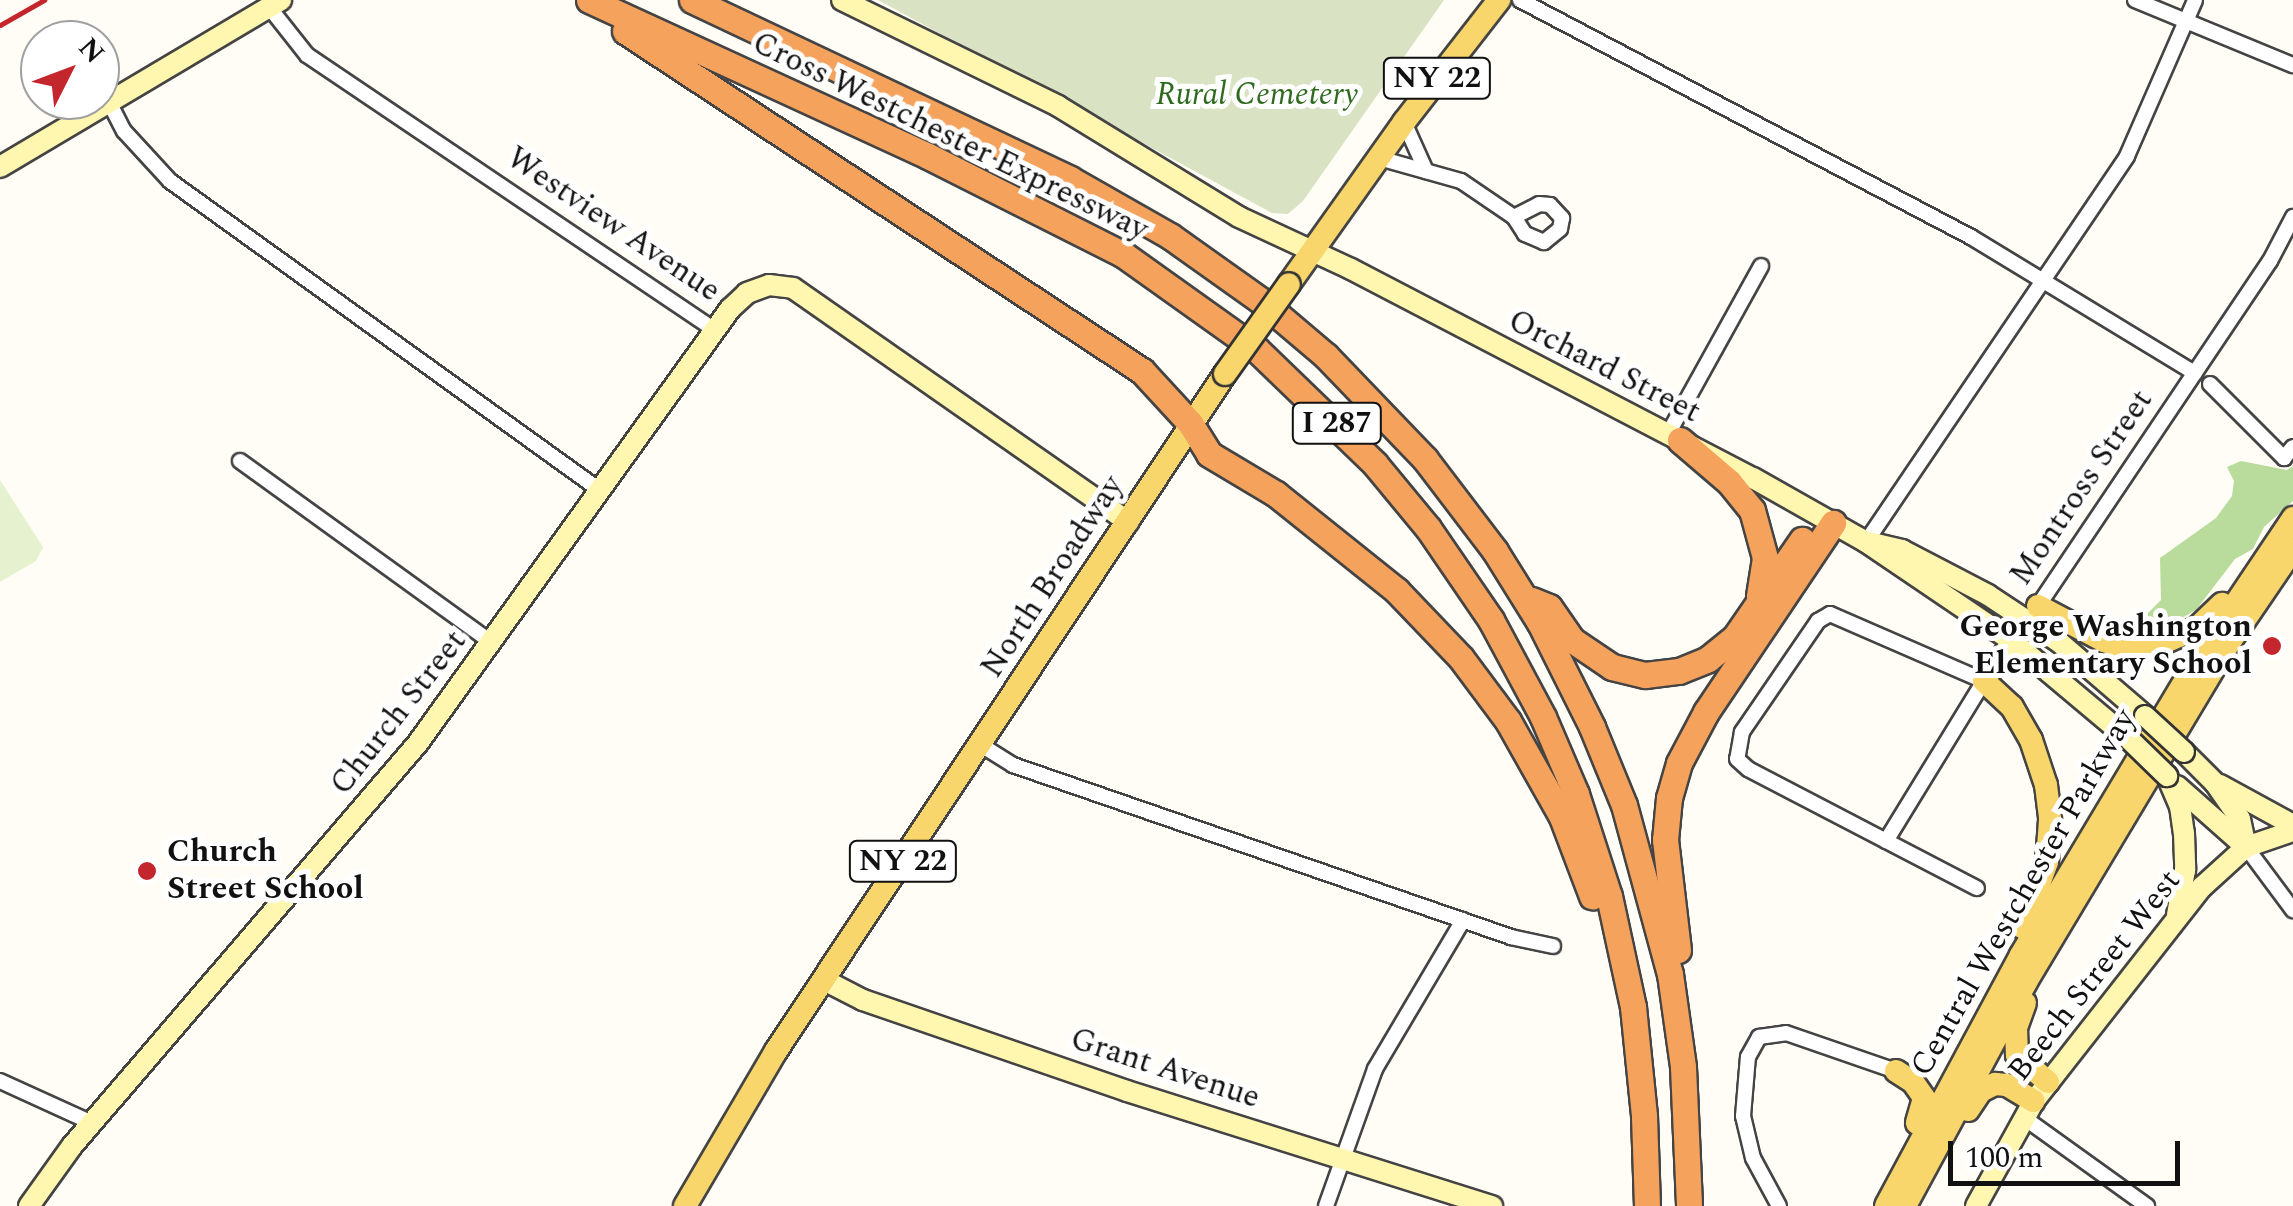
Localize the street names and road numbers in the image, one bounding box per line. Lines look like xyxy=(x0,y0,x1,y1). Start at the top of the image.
street label: Cross Westchester Expressway xyxy=(746,24,1154,250)
road number: NY 22 xyxy=(1382,53,1492,103)
street label: Westview Avenue xyxy=(499,139,727,311)
street label: Orchard Street xyxy=(1501,302,1707,432)
street label: Montross Street xyxy=(2002,383,2162,593)
road number: I 287 xyxy=(1290,398,1384,448)
street label: North Broadway xyxy=(973,469,1133,685)
street label: Church Street xyxy=(323,623,475,803)
street label: Central Westchester Parkway xyxy=(1903,703,2145,1083)
road number: NY 22 xyxy=(848,836,958,886)
street label: Beech Street West xyxy=(2001,863,2189,1089)
street label: Grant Avenue xyxy=(1065,1020,1265,1118)

